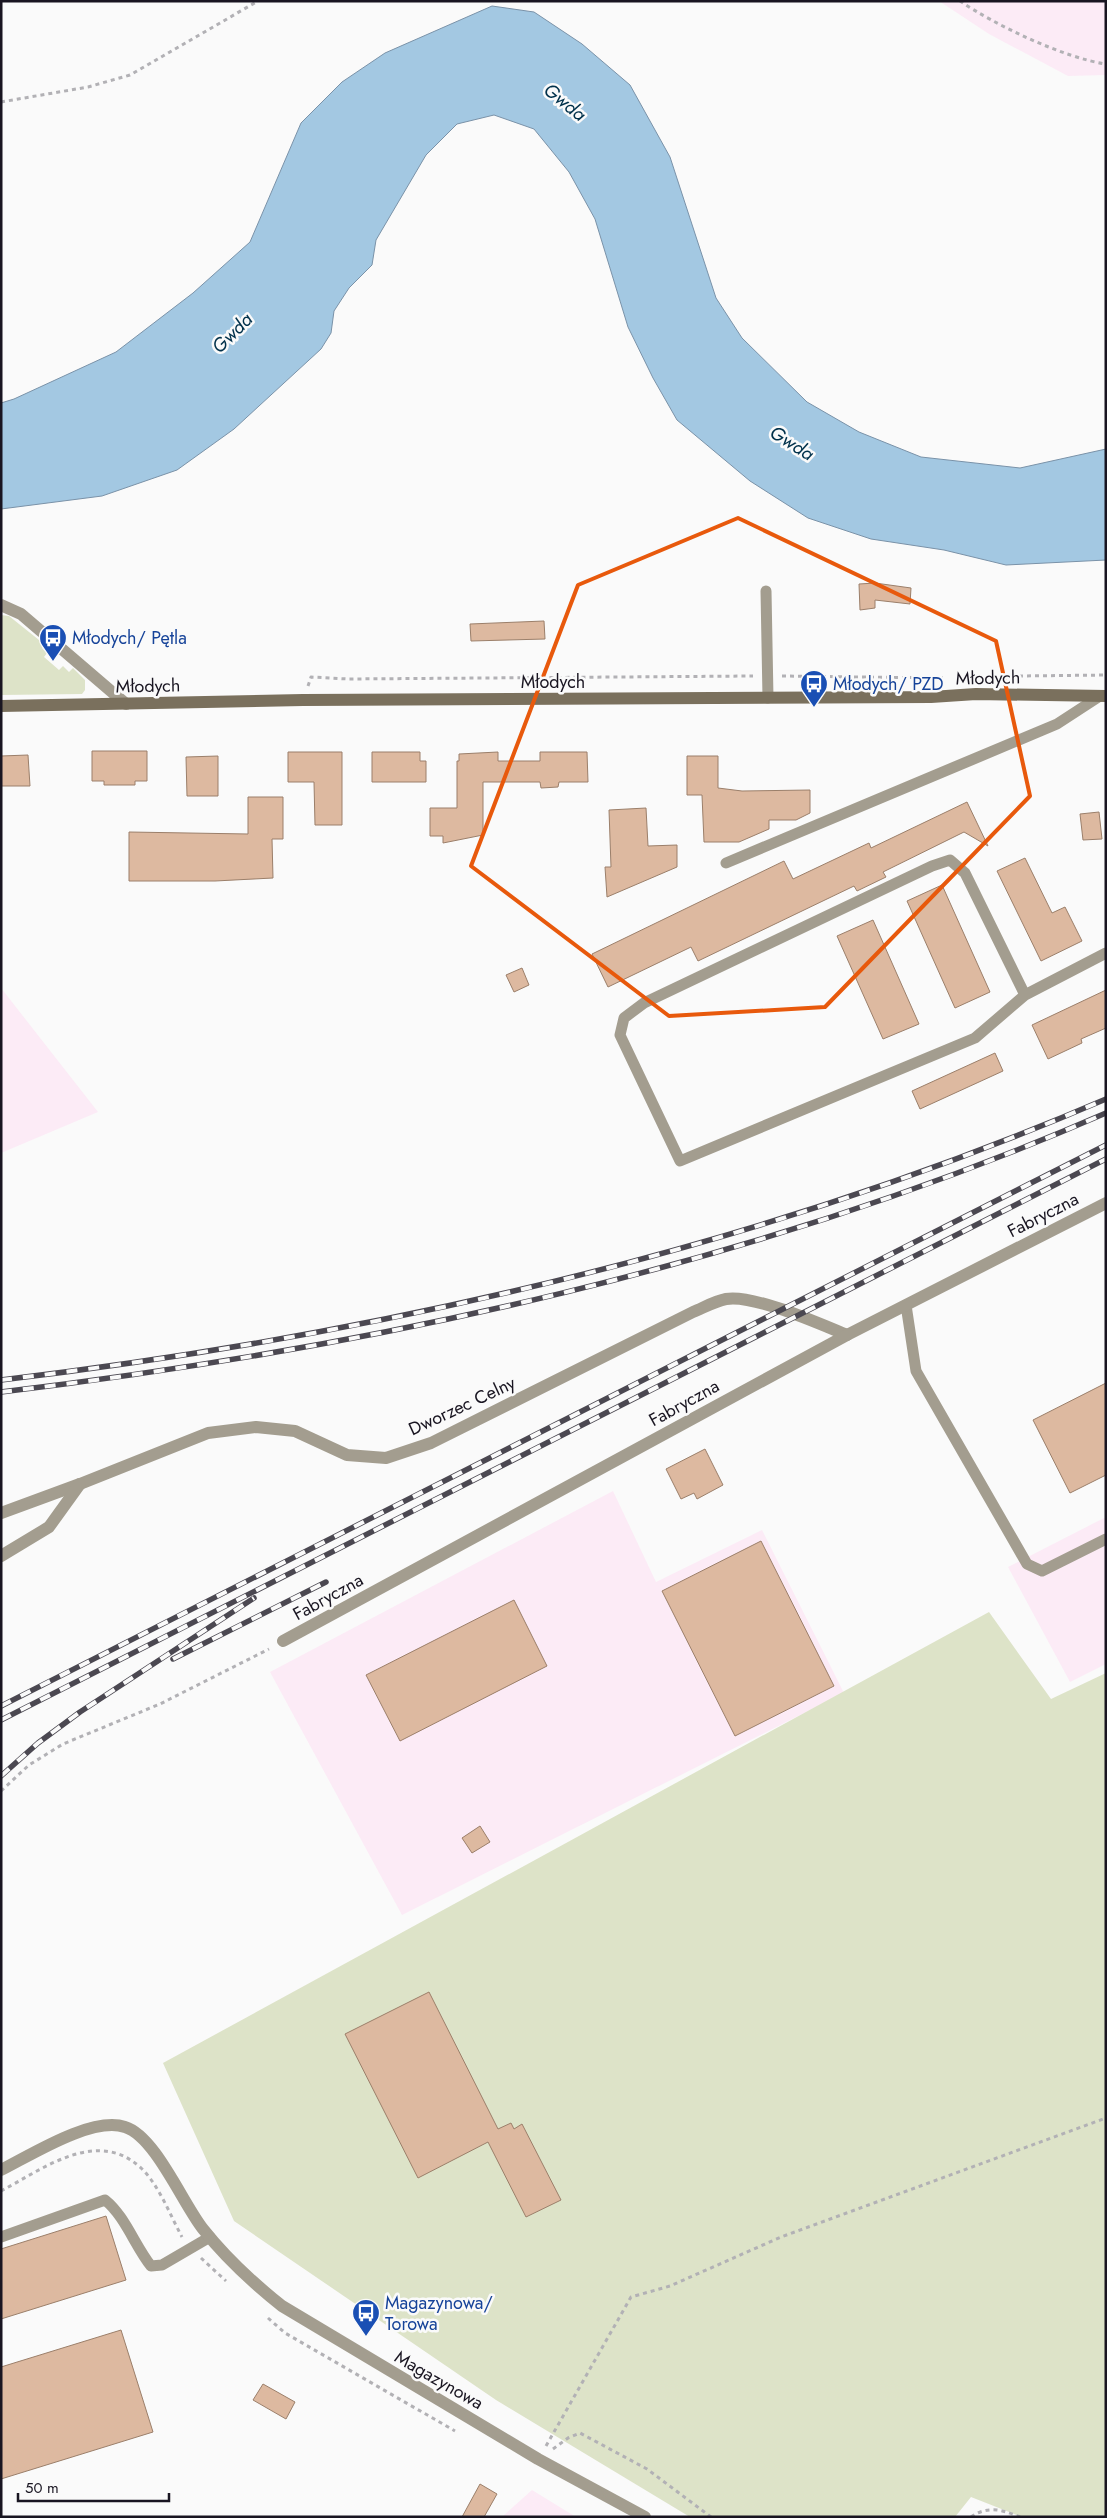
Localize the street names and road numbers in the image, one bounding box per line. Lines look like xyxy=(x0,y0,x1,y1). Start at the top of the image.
street label: Młodych xyxy=(956,664,1020,692)
street label: Młodych xyxy=(521,669,585,695)
street label: Młodych xyxy=(116,672,180,700)
street label: Fabryczna xyxy=(1003,1186,1083,1244)
street label: Dworzec Celny xyxy=(404,1370,520,1442)
street label: Fabryczna xyxy=(644,1373,724,1433)
street label: Fabryczna xyxy=(288,1567,368,1627)
street label: Magazynowa xyxy=(390,2344,488,2416)

